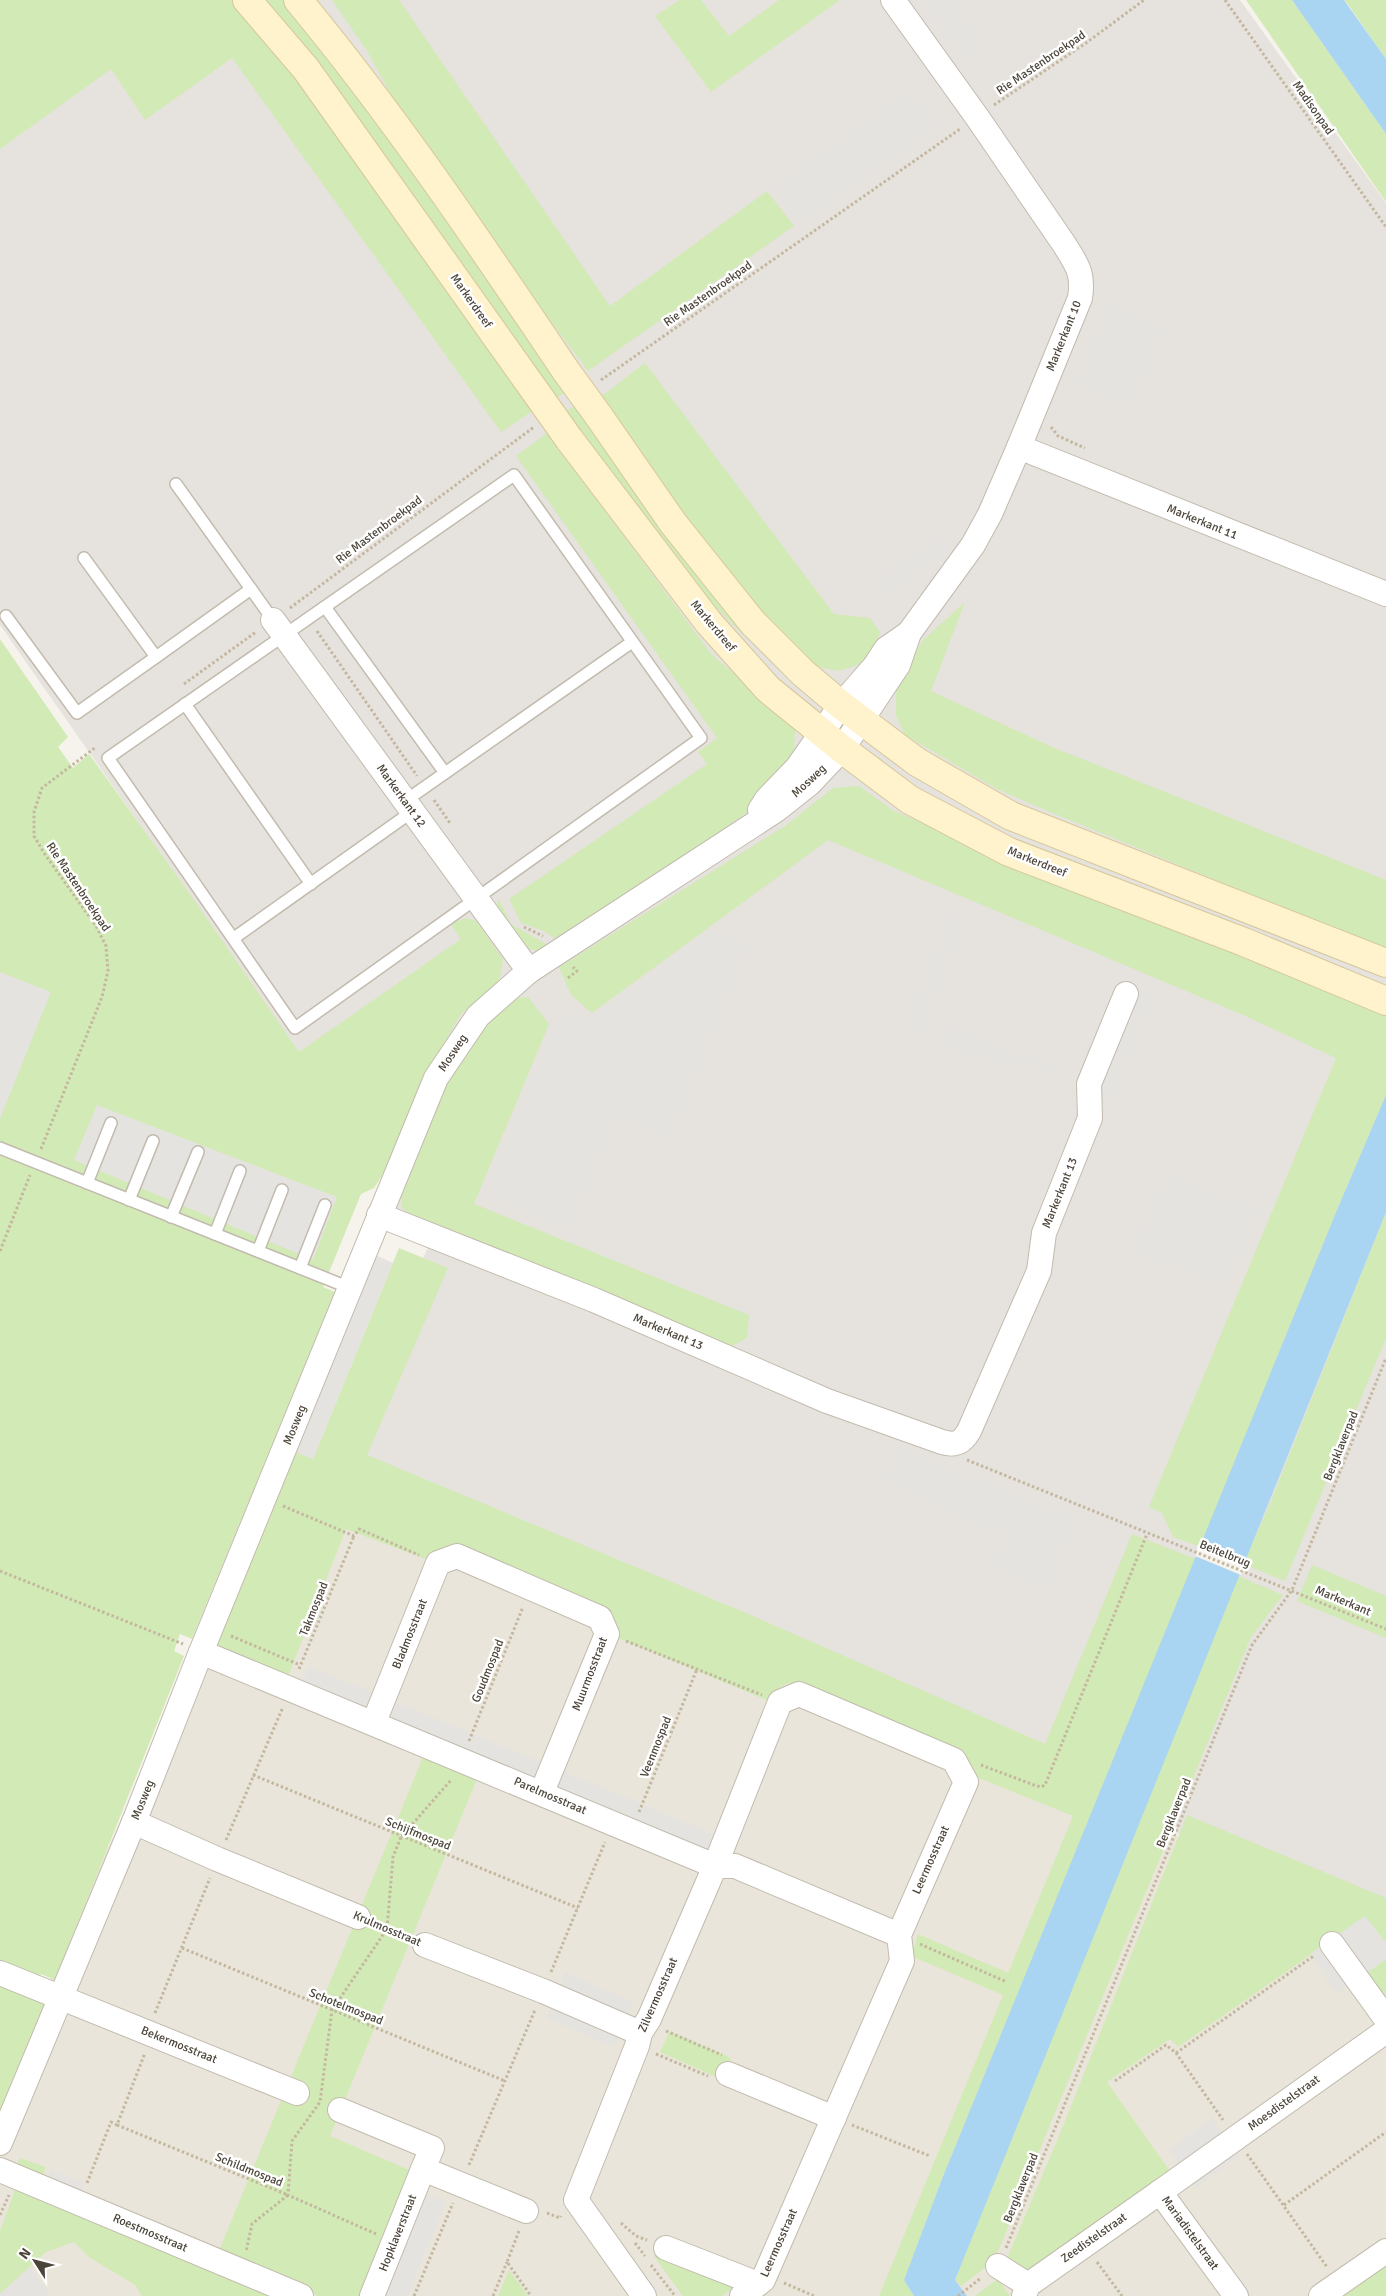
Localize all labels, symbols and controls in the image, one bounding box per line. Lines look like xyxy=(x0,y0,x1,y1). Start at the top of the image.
street label: Rie Mastenbroekpad xyxy=(994,28,1088,98)
street label: Madisonpad xyxy=(1289,78,1337,138)
street label: Rie Mastenbroekpad xyxy=(661,258,755,330)
street label: Markerdreef xyxy=(447,271,496,332)
street label: Markerkant 10 xyxy=(1043,298,1085,374)
street label: Rie Mastenbroekpad xyxy=(333,493,425,567)
street label: Markerkant 11 xyxy=(1164,501,1240,543)
street label: Markerdreef xyxy=(687,597,740,656)
street label: Markerkant 12 xyxy=(373,761,429,831)
street label: Mosweg xyxy=(789,761,829,801)
street label: Rie Mastenbroekpad xyxy=(43,840,113,934)
street label: Markerdreef xyxy=(1005,843,1070,881)
street label: Mosweg xyxy=(435,1031,471,1075)
street label: Markerkant 13 xyxy=(1039,1155,1081,1231)
street label: Markerkant 13 xyxy=(631,1310,705,1354)
street label: Mosweg xyxy=(280,1403,310,1447)
street label: Bergklaverpad xyxy=(1320,1409,1362,1483)
street label: Beitelbrug xyxy=(1197,1537,1253,1571)
street label: Takmospad xyxy=(296,1580,332,1638)
street label: Markerkant xyxy=(1313,1583,1373,1619)
street label: Bladmosstraat xyxy=(389,1597,431,1671)
street label: Muurmosstraat xyxy=(569,1635,611,1713)
street label: Goudmospad xyxy=(469,1637,507,1705)
street label: Veenmospad xyxy=(637,1714,675,1780)
street label: Parelmosstraat xyxy=(511,1774,589,1818)
street label: Bergklaverpad xyxy=(1153,1776,1195,1850)
street label: Mosweg xyxy=(128,1778,158,1822)
street label: Schijfmospad xyxy=(383,1814,453,1854)
street label: Leermosstraat xyxy=(909,1823,953,1897)
street label: Krulmosstraat xyxy=(351,1908,423,1950)
street label: Zilvermosstraat xyxy=(635,1955,681,2035)
street label: Schotelmospad xyxy=(307,1985,385,2029)
street label: Bekermosstraat xyxy=(139,2023,219,2067)
street label: Moesdistelstraat xyxy=(1245,2072,1323,2134)
street label: Schildmospad xyxy=(213,2150,285,2190)
street label: Bergklaverpad xyxy=(1000,2151,1042,2225)
street label: Hopklaverstraat xyxy=(376,2192,420,2274)
street label: Mariadistelstraat xyxy=(1158,2193,1222,2273)
street label: Leermosstraat xyxy=(757,2206,801,2280)
street label: Zeedistelstraat xyxy=(1058,2210,1130,2266)
street label: Roestmosstraat xyxy=(110,2211,190,2255)
north arrow xyxy=(10,2236,60,2286)
text: N xyxy=(15,2245,35,2263)

